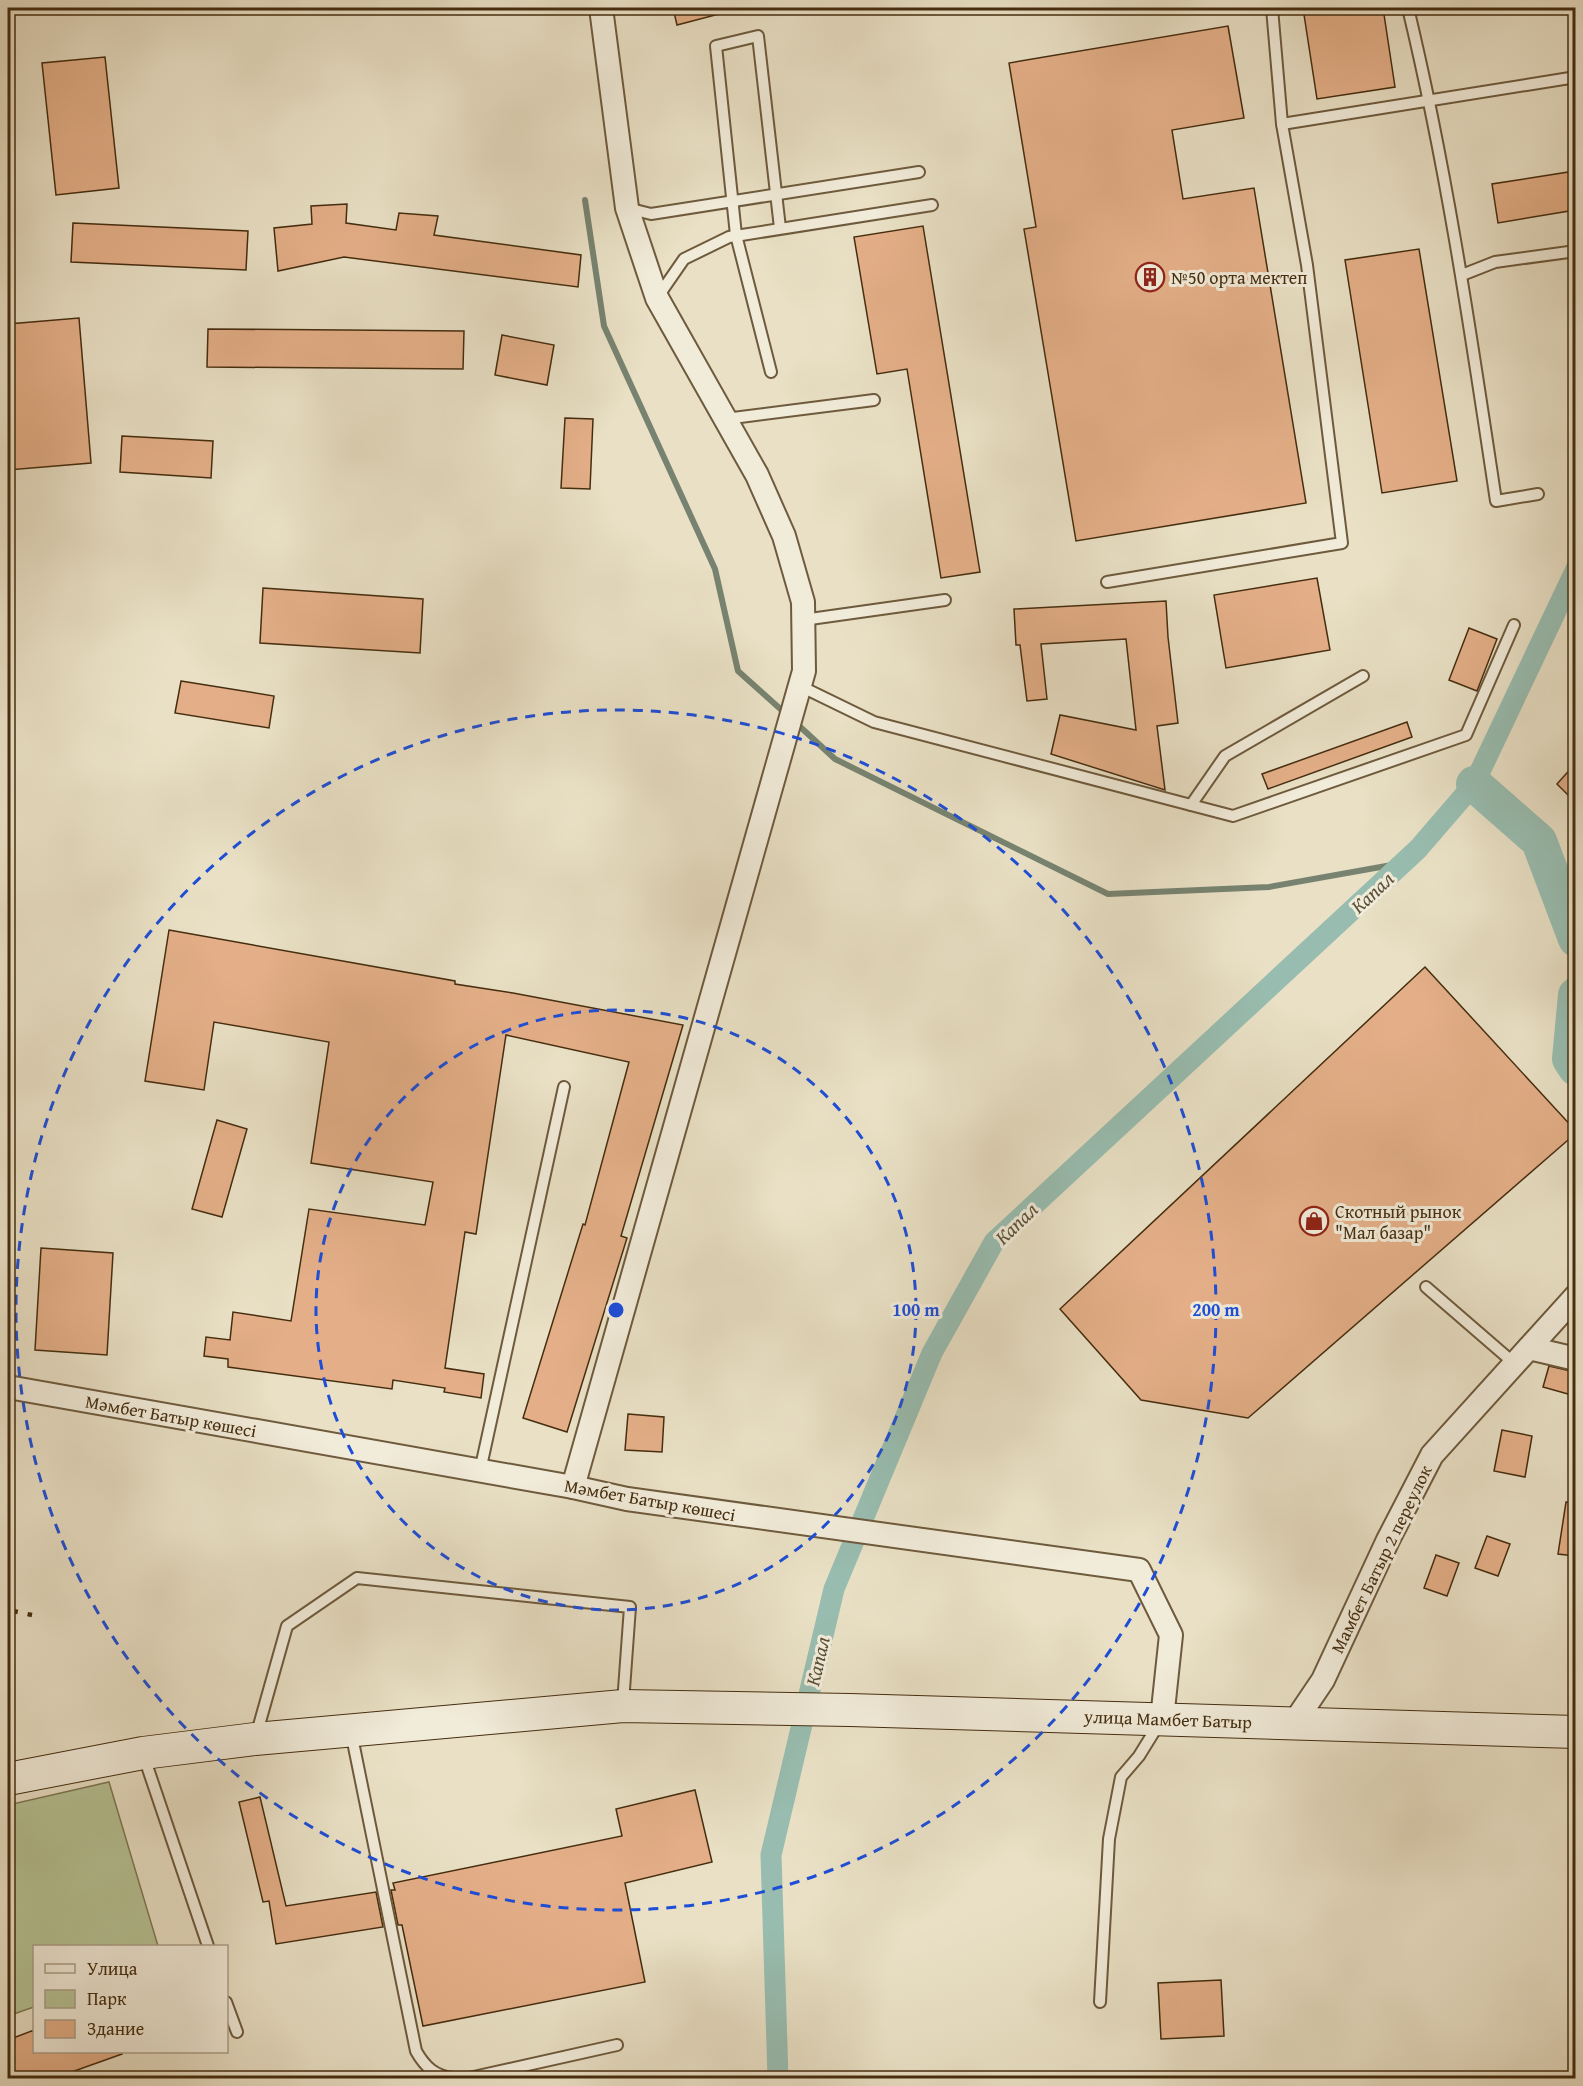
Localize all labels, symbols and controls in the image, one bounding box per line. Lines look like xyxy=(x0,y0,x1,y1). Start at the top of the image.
building icon: №50 орта мектеп xyxy=(1134,261,1166,293)
place label: №50 орта мектеп xyxy=(1171,264,1307,291)
water label: Капал xyxy=(1344,864,1401,920)
water label: Капал xyxy=(988,1195,1045,1251)
place label: Скотный рынок "Мал базар" xyxy=(1335,1198,1462,1246)
shop icon: Скотный рынок "Мал базар" xyxy=(1298,1205,1330,1237)
text: 100 m xyxy=(892,1296,940,1323)
text: 200 m xyxy=(1192,1296,1240,1323)
centre of rings xyxy=(606,1300,626,1320)
street label: Мәмбет Батыр көшесі xyxy=(83,1388,259,1444)
street label: Мамбет Батыр 2 переулок xyxy=(1324,1460,1439,1658)
street label: Мәмбет Батыр көшесі xyxy=(562,1472,738,1528)
water label: Капал xyxy=(797,1633,837,1689)
street label: улица Мамбет Батыр xyxy=(1082,1703,1253,1735)
legend xyxy=(33,1945,228,2053)
text: Улица xyxy=(87,1955,138,1982)
text: Парк xyxy=(87,1985,127,2012)
text: Здание xyxy=(87,2015,144,2042)

